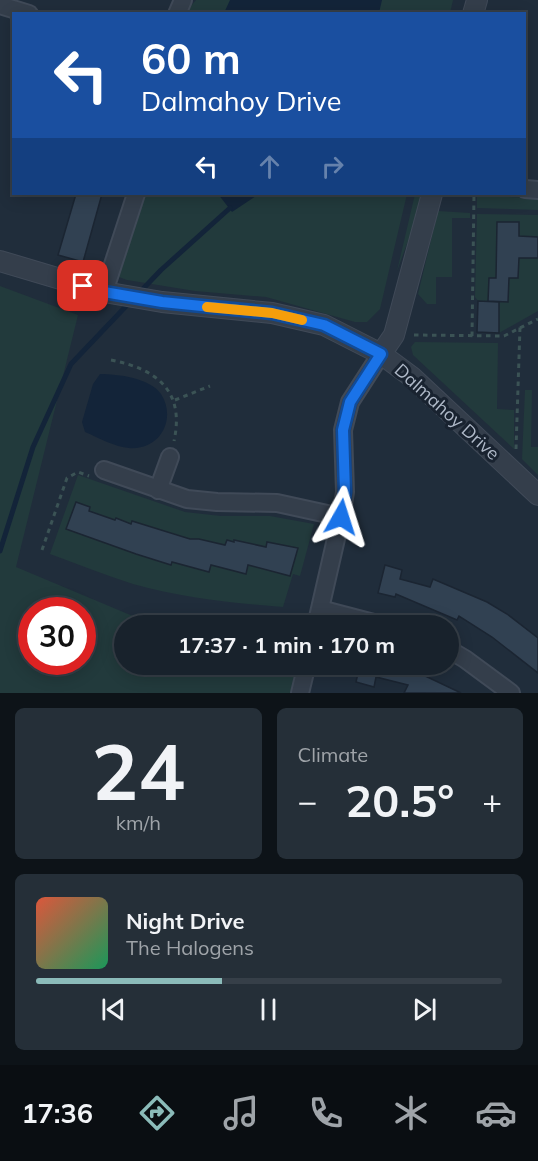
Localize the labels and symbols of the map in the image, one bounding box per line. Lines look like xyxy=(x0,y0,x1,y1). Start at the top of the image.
pin xyxy=(57,260,108,311)
street label: Dalmahoy Drive xyxy=(390,358,505,465)
position arrow xyxy=(309,485,373,549)
speed limit sign: 30 xyxy=(18,597,96,675)

